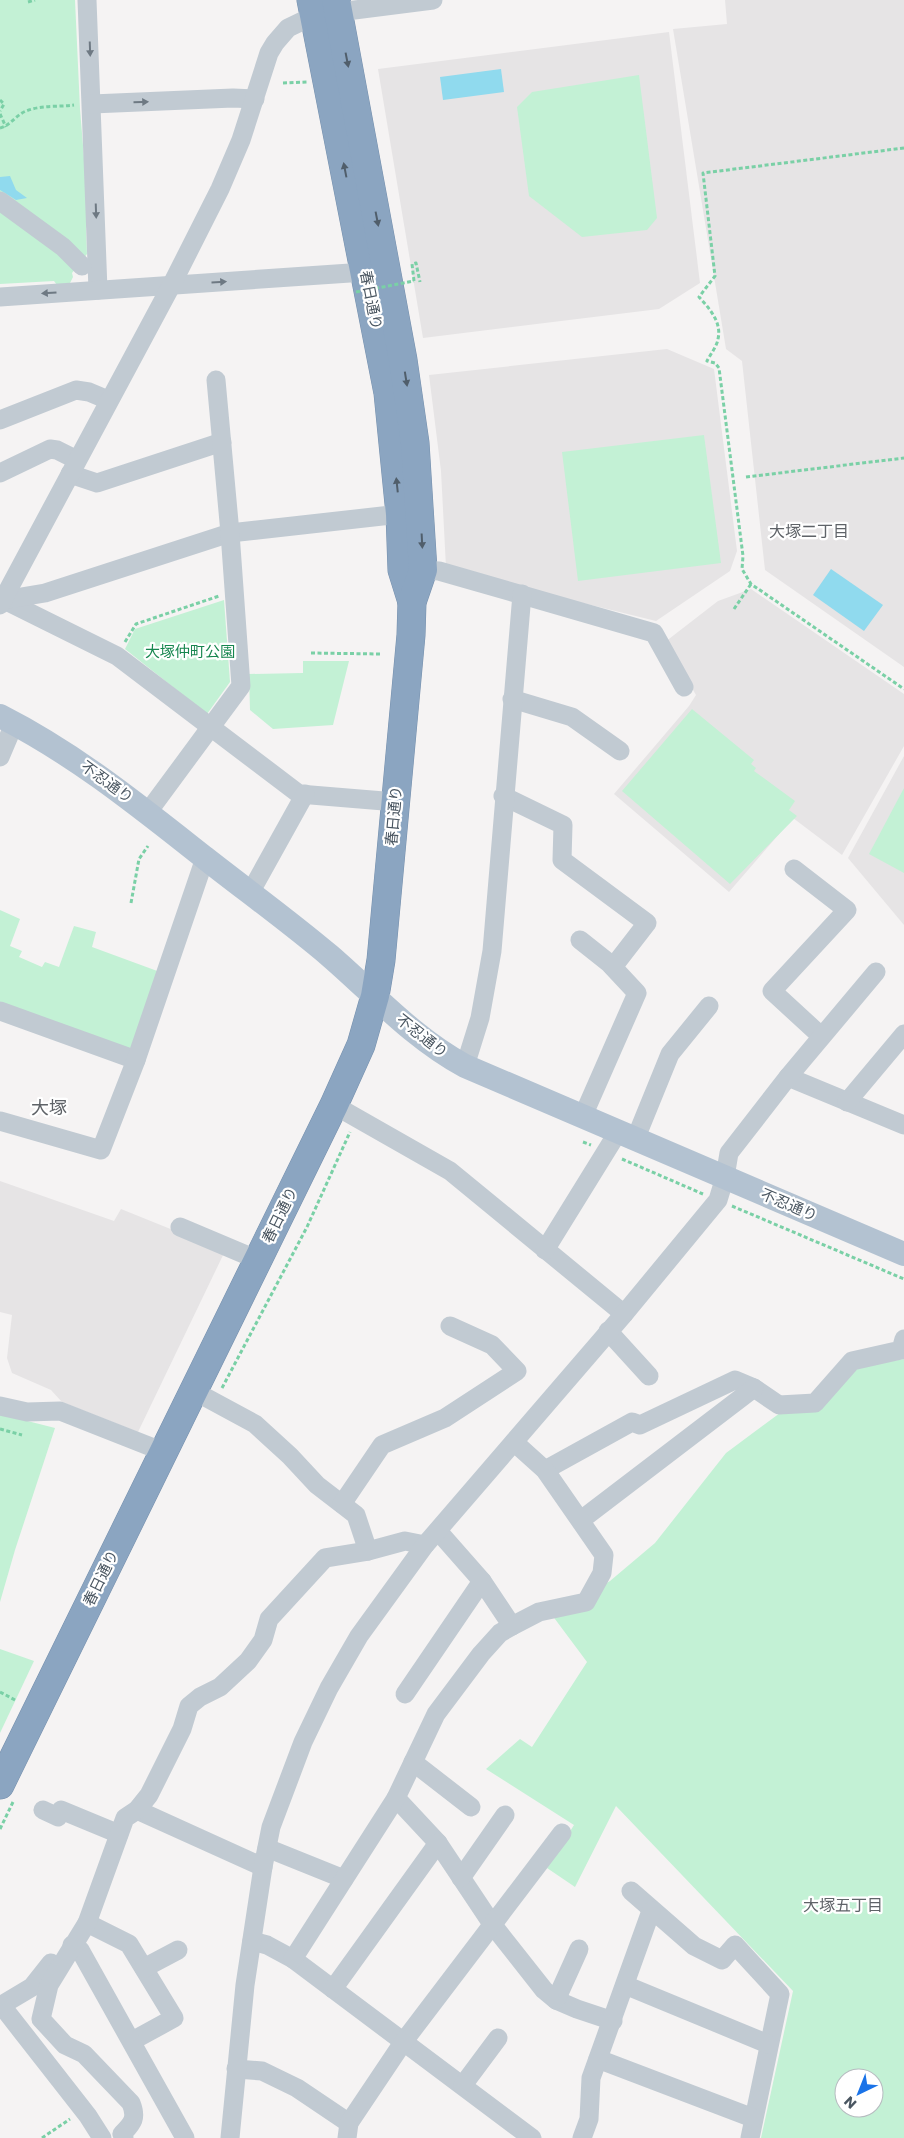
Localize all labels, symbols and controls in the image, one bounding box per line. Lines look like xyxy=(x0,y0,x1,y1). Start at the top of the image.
one-way arrow xyxy=(86,41,94,57)
one-way arrow xyxy=(343,52,351,68)
one-way arrow xyxy=(133,97,149,105)
one-way arrow xyxy=(341,162,349,177)
one-way arrow xyxy=(92,203,100,219)
one-way arrow xyxy=(373,212,381,228)
street label: 春日通り xyxy=(355,268,388,331)
one-way arrow xyxy=(211,277,227,285)
one-way arrow xyxy=(41,290,57,298)
one-way arrow xyxy=(403,371,411,387)
one-way arrow xyxy=(393,477,401,493)
district label: 大塚二丁目 xyxy=(769,520,849,543)
one-way arrow xyxy=(418,533,426,549)
park label: 大塚仲町公園 xyxy=(145,641,235,662)
street label: 不忍通り xyxy=(77,755,138,808)
street label: 春日通り xyxy=(380,785,407,847)
street label: 不忍通り xyxy=(392,1009,452,1062)
district label: 大塚 xyxy=(31,1095,67,1120)
street label: 春日通り xyxy=(257,1183,302,1246)
street label: 不忍通り xyxy=(757,1183,821,1226)
street label: 春日通り xyxy=(78,1546,123,1609)
district label: 大塚五丁目 xyxy=(803,1894,883,1917)
north arrow xyxy=(834,2068,884,2118)
text: N xyxy=(839,2092,861,2113)

